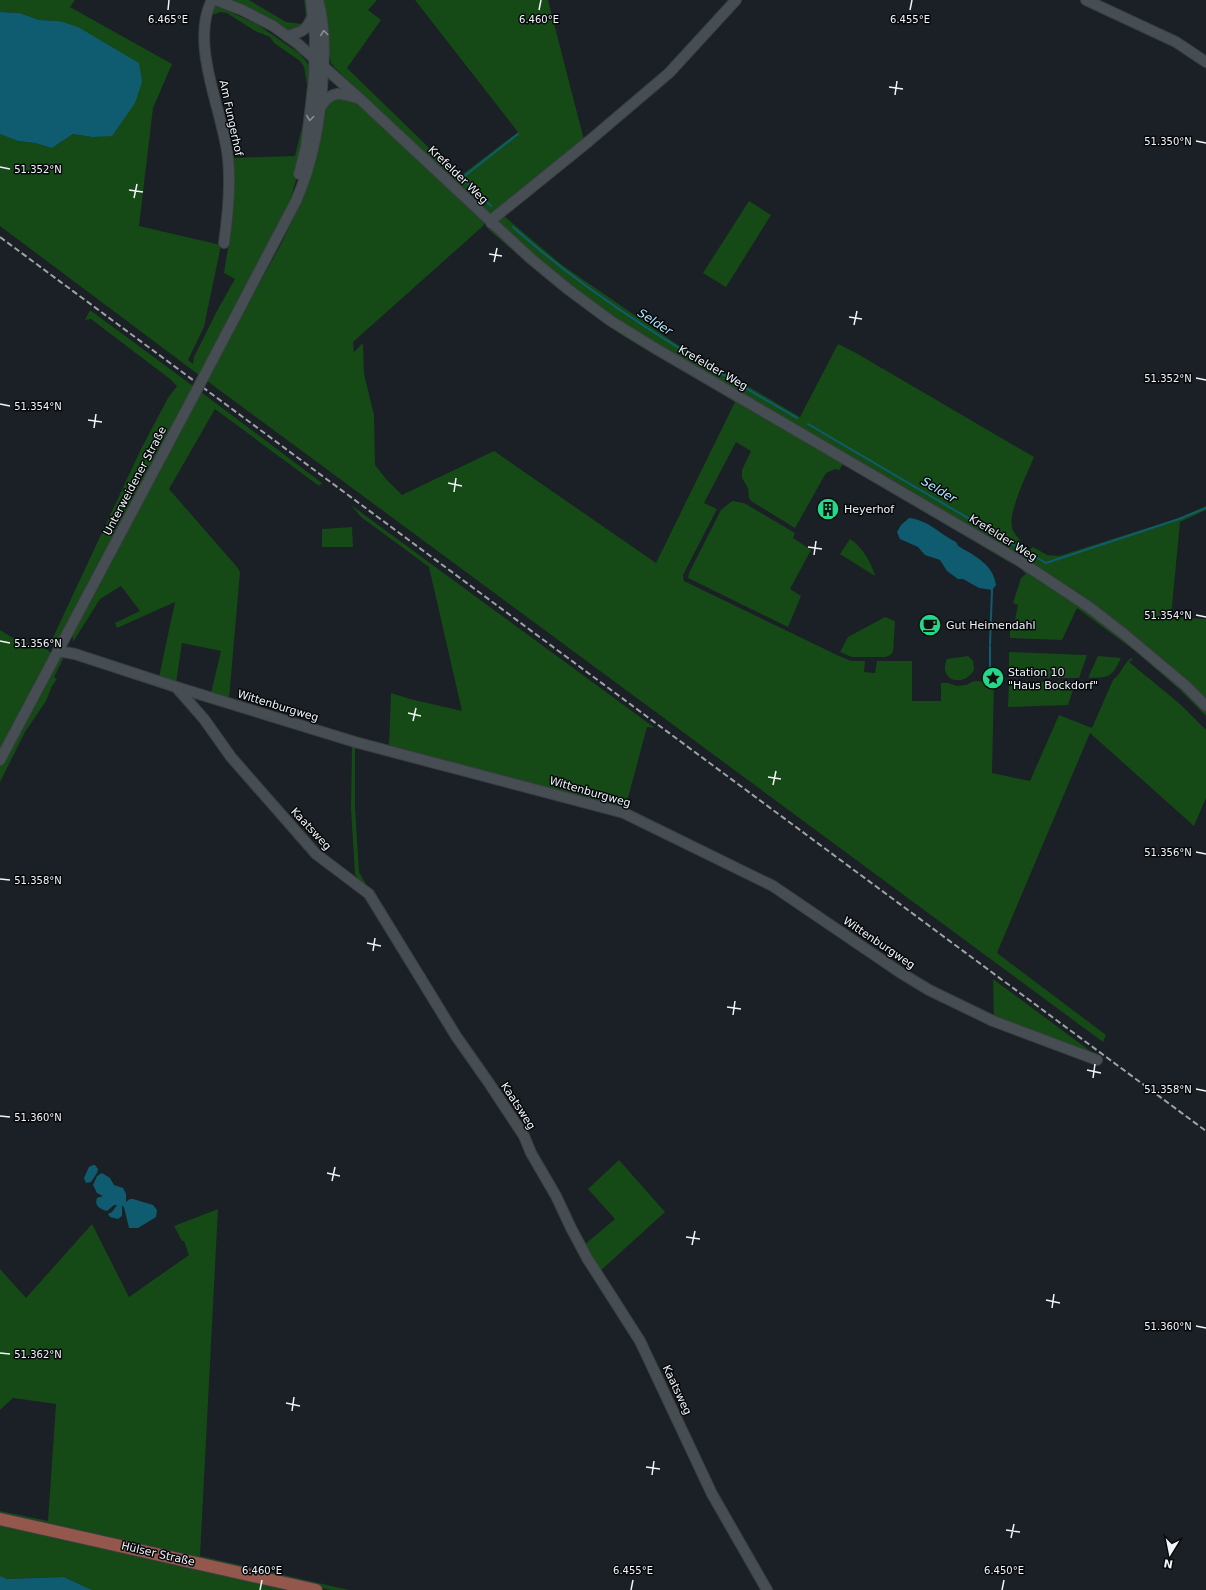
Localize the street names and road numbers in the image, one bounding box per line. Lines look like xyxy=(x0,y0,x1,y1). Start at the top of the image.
street label: Am Fungerhof xyxy=(217,79,246,158)
street label: Krefelder Weg xyxy=(426,143,490,207)
street label: Krefelder Weg xyxy=(676,343,750,393)
street label: Unterweidener Straße xyxy=(101,424,169,538)
street label: Krefelder Weg xyxy=(967,512,1039,564)
street label: Wittenburgweg xyxy=(236,687,320,725)
street label: Wittenburgweg xyxy=(548,774,632,810)
street label: Kaatsweg xyxy=(288,805,334,853)
street label: Wittenburgweg xyxy=(841,914,917,972)
street label: Kaatsweg xyxy=(498,1080,538,1132)
street label: Kaatsweg xyxy=(660,1363,694,1417)
street label: Hülser Straße xyxy=(120,1539,196,1569)

